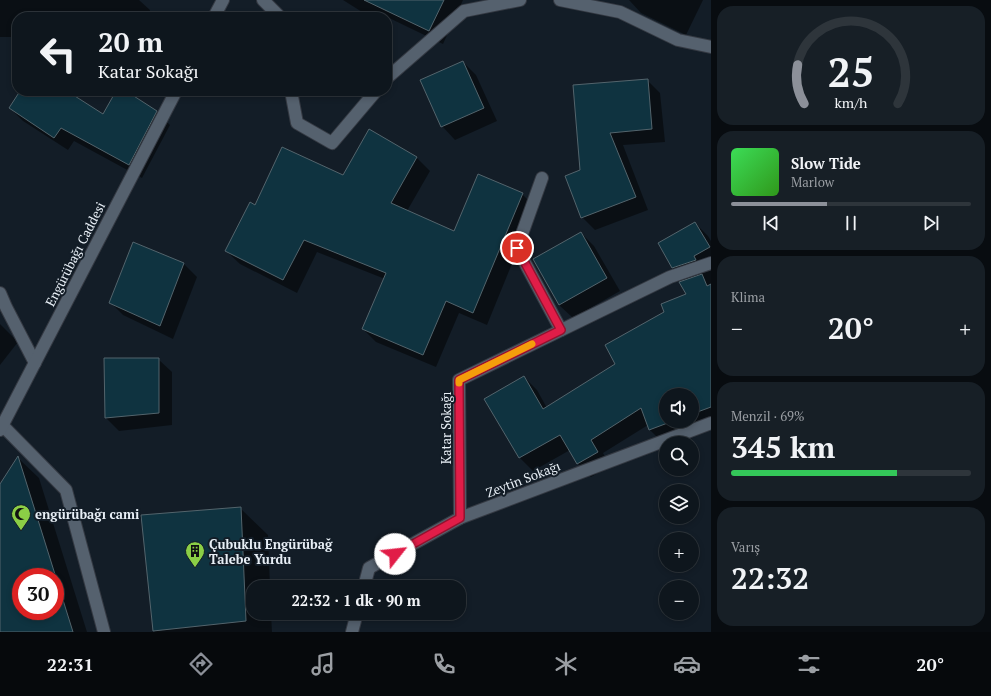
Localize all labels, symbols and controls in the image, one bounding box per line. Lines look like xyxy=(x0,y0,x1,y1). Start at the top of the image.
text: 20 m xyxy=(98,23,163,60)
icon: left xyxy=(32,28,84,80)
text: 25 xyxy=(827,43,875,98)
text: Katar Sokağı xyxy=(98,59,199,83)
text: km/h xyxy=(835,92,868,111)
text: Slow Tide xyxy=(791,153,861,173)
text: Marlow xyxy=(791,173,834,191)
street label: Engürübağı Caddesi xyxy=(41,199,109,309)
icon: previous xyxy=(760,212,782,234)
icon: pause xyxy=(840,212,862,234)
icon: next xyxy=(920,212,942,234)
pin xyxy=(500,231,534,265)
icon: arrive xyxy=(506,237,528,259)
text: Klima xyxy=(731,288,765,306)
text: 20° xyxy=(828,308,874,348)
text: − xyxy=(731,314,743,343)
text: + xyxy=(959,314,971,343)
map controls xyxy=(659,388,699,620)
button: sound xyxy=(659,388,699,428)
street label: Katar Sokağı xyxy=(437,392,455,464)
text: Menzil · 69% xyxy=(731,407,805,425)
text: 345 km xyxy=(731,427,835,467)
button: search xyxy=(659,436,699,476)
street label: Zeytin Sokağı xyxy=(483,457,563,501)
button: layers xyxy=(659,484,699,524)
mosque icon: engürübağı cami xyxy=(10,503,32,531)
place label: engürübağı cami xyxy=(35,505,139,523)
button: + xyxy=(659,532,699,572)
position arrow xyxy=(374,533,416,575)
place label: Çubuklu Engürübağ Talebe Yurdu xyxy=(209,535,333,568)
text: Varış xyxy=(731,538,760,556)
building icon: Çubuklu Engürübağ Talebe Yurdu xyxy=(184,540,206,568)
text: 22:32 xyxy=(731,558,809,598)
speed limit sign: 30 xyxy=(12,568,64,620)
button: − xyxy=(659,580,699,620)
text: 22:32 · 1 dk · 90 m xyxy=(291,590,421,610)
icon: directions xyxy=(187,650,215,678)
icon: music xyxy=(309,650,337,678)
icon: phone xyxy=(430,650,458,678)
icon: climate xyxy=(552,650,580,678)
icon: car xyxy=(673,650,701,678)
icon: filters xyxy=(795,650,823,678)
text: 22:31 xyxy=(47,652,94,676)
text: 20° xyxy=(916,652,944,676)

